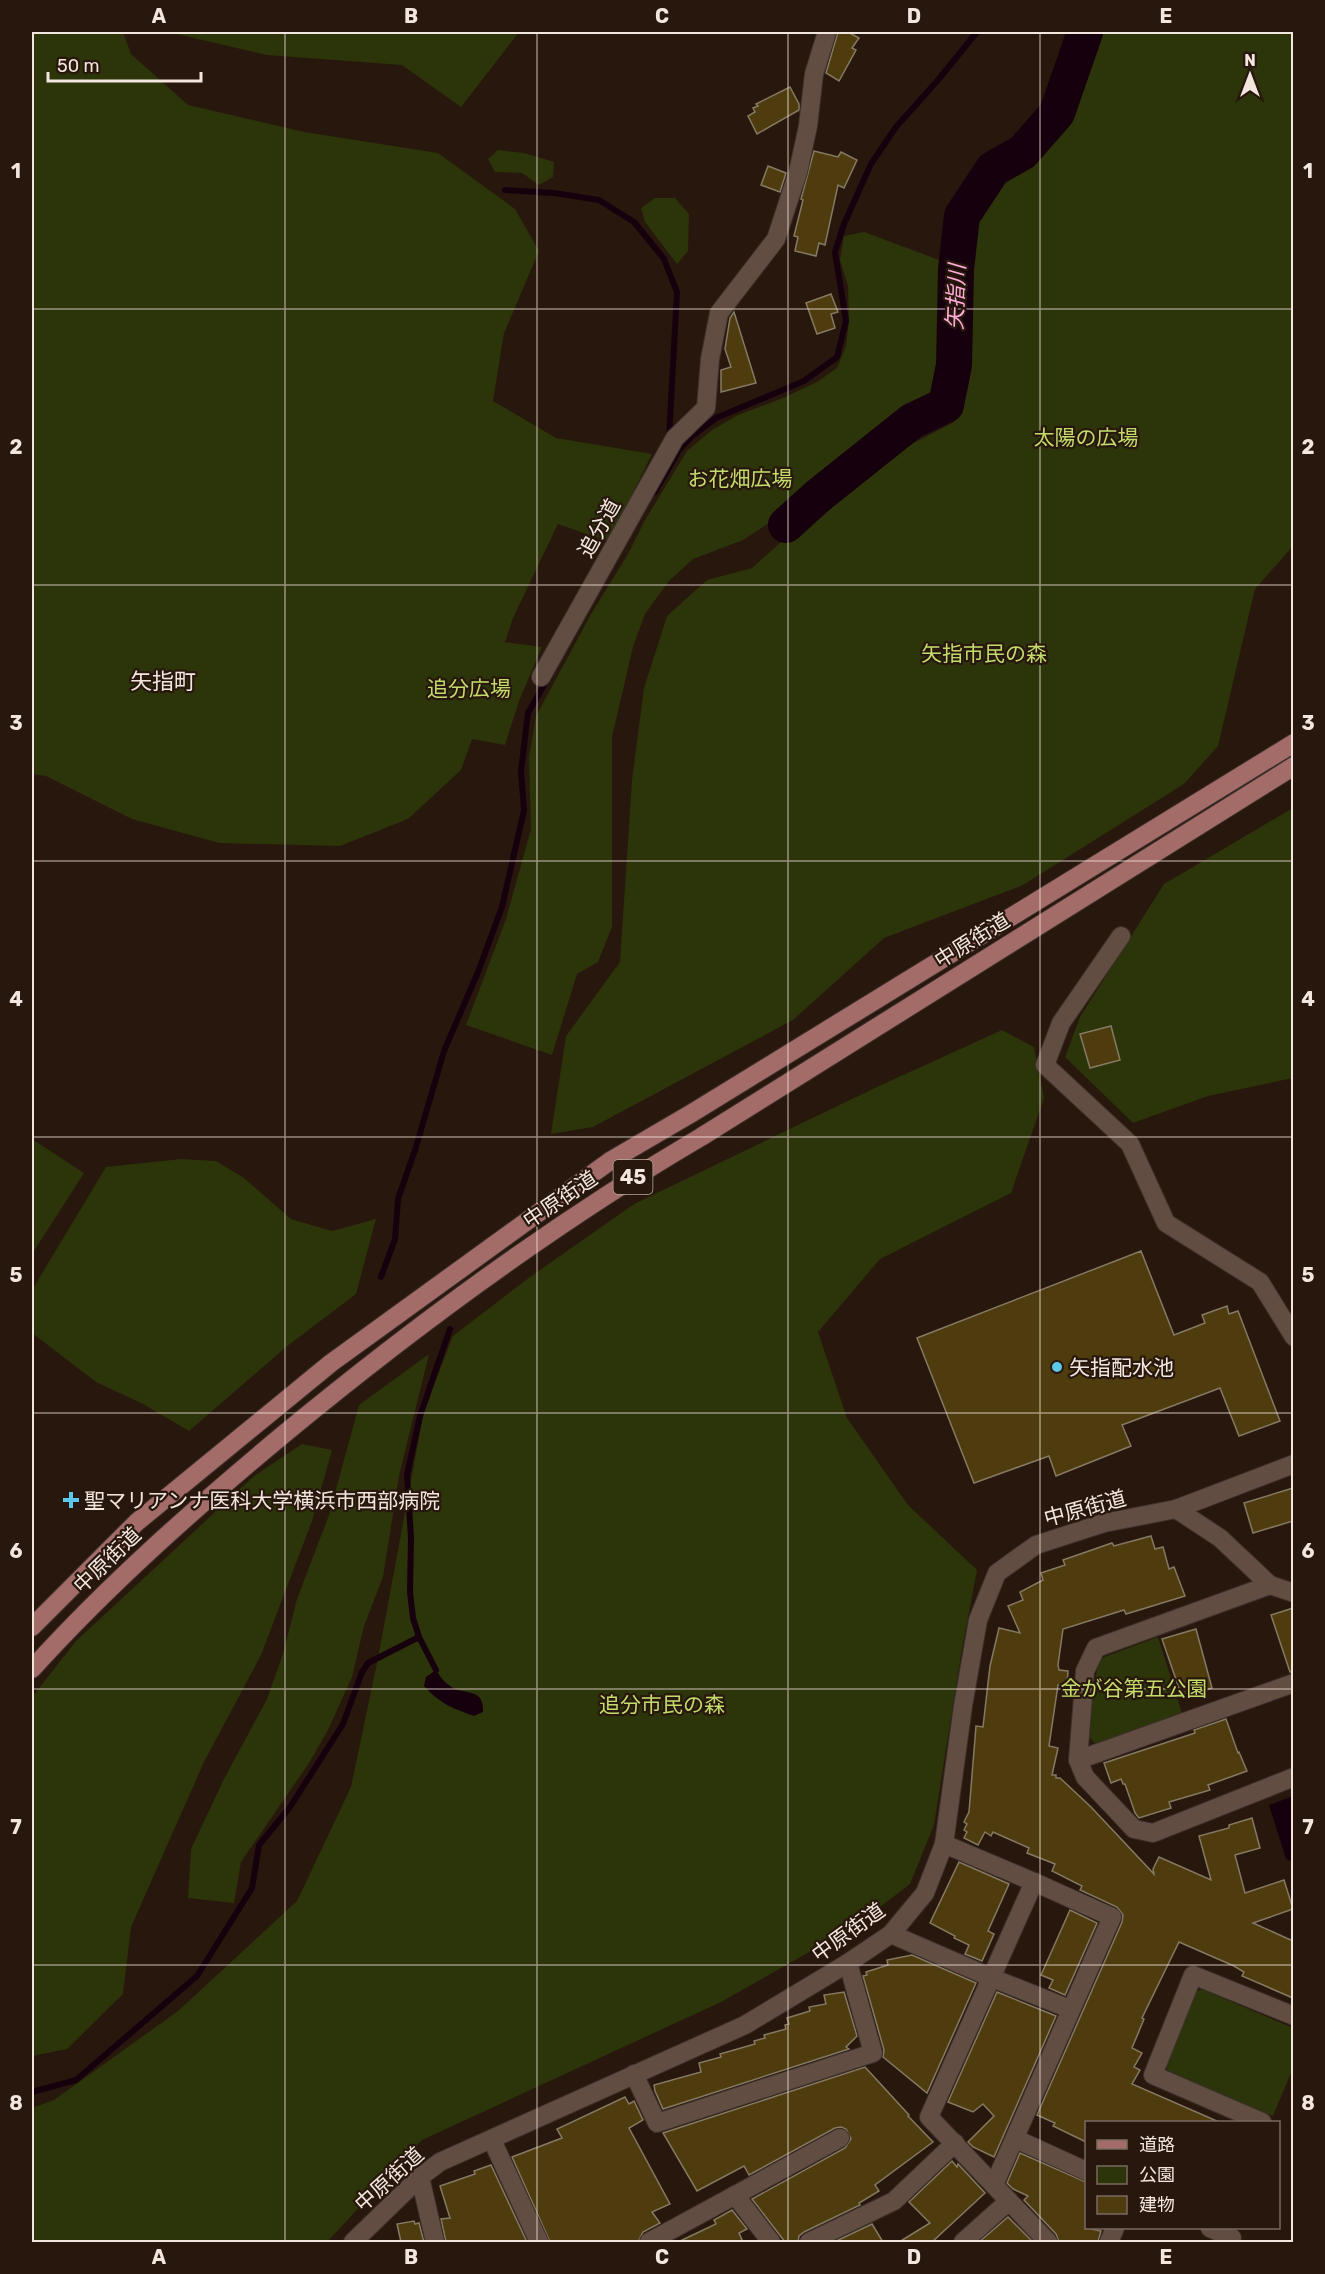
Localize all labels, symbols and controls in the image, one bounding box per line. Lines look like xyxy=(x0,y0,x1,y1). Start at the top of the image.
text: A xyxy=(152,4,167,28)
text: B xyxy=(404,4,418,28)
text: C xyxy=(655,4,669,28)
text: D xyxy=(907,4,921,28)
text: E xyxy=(1160,4,1172,28)
scale bar xyxy=(48,45,201,83)
north arrow xyxy=(1220,45,1280,105)
text: N xyxy=(1244,51,1256,70)
text: 50 m xyxy=(57,55,100,77)
text: 1 xyxy=(11,159,21,183)
text: 1 xyxy=(1303,159,1313,183)
water label: 矢指川 xyxy=(941,262,971,330)
park label: 太陽の広場 xyxy=(1034,425,1139,450)
text: 2 xyxy=(10,435,23,459)
text: 2 xyxy=(1302,435,1315,459)
park label: お花畑広場 xyxy=(688,466,793,491)
street label: 追分道 xyxy=(573,494,625,562)
park label: 矢指市民の森 xyxy=(921,641,1047,666)
district label: 矢指町 xyxy=(130,668,196,695)
park label: 追分広場 xyxy=(427,676,511,701)
text: 3 xyxy=(9,711,23,735)
text: 3 xyxy=(1301,711,1315,735)
street label: 中原街道 xyxy=(930,907,1014,973)
text: 4 xyxy=(9,987,23,1011)
text: 4 xyxy=(1301,987,1315,1011)
road number: 45 xyxy=(614,1160,652,1194)
street label: 中原街道 xyxy=(518,1165,602,1233)
text: 5 xyxy=(10,1263,23,1287)
text: 5 xyxy=(1302,1263,1315,1287)
place label: 矢指配水池 xyxy=(1069,1355,1174,1380)
marker: 矢指配水池 xyxy=(1050,1360,1064,1374)
street label: 中原街道 xyxy=(1041,1485,1129,1531)
place label: 聖マリアンナ医科大学横浜市西部病院 xyxy=(84,1488,440,1513)
marker: 聖マリアンナ医科大学横浜市西部病院 xyxy=(62,1491,80,1509)
street label: 中原街道 xyxy=(68,1522,146,1598)
text: 6 xyxy=(9,1539,23,1563)
text: 6 xyxy=(1301,1539,1315,1563)
park label: 金が谷第五公園 xyxy=(1061,1676,1208,1701)
park label: 追分市民の森 xyxy=(599,1692,725,1717)
text: 7 xyxy=(10,1815,22,1839)
text: 7 xyxy=(1302,1815,1314,1839)
street label: 中原街道 xyxy=(807,1897,889,1967)
text: 8 xyxy=(9,2091,23,2115)
text: 8 xyxy=(1301,2091,1315,2115)
legend xyxy=(1085,2121,1280,2229)
text: 道路 xyxy=(1139,2134,1175,2156)
street label: 中原街道 xyxy=(349,2142,429,2216)
text: 公園 xyxy=(1139,2164,1175,2186)
text: 建物 xyxy=(1139,2194,1175,2216)
text: A xyxy=(152,2245,167,2269)
text: B xyxy=(404,2245,418,2269)
text: C xyxy=(655,2245,669,2269)
text: D xyxy=(907,2245,921,2269)
text: E xyxy=(1160,2245,1172,2269)

